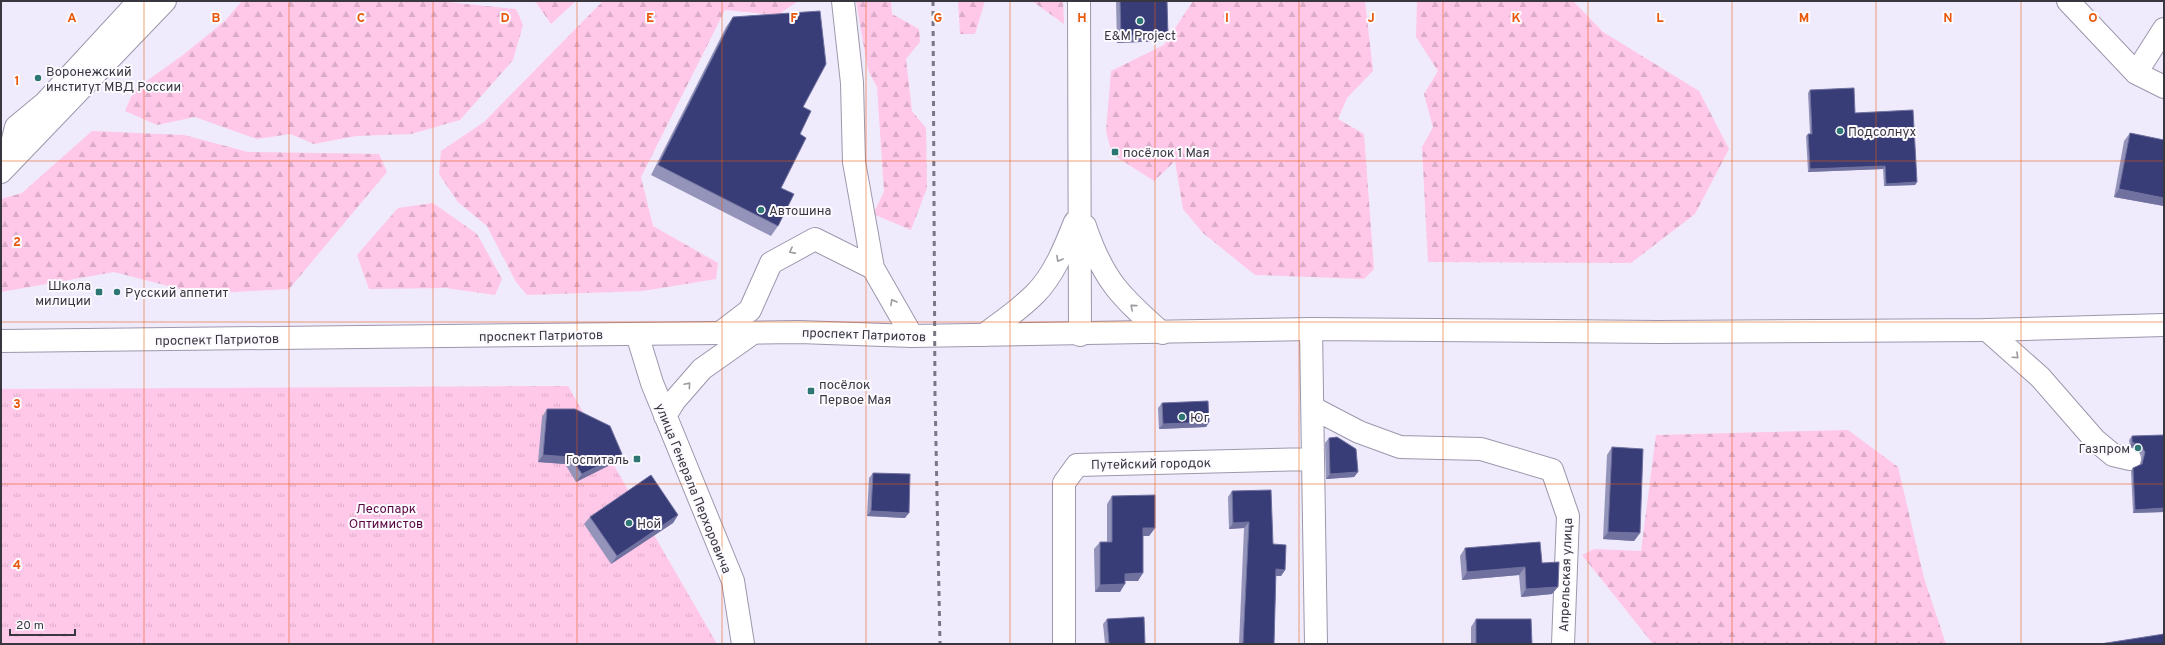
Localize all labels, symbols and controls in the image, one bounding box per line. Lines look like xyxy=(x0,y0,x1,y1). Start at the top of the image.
text: A xyxy=(67,11,77,27)
text: B xyxy=(212,11,221,27)
text: C xyxy=(357,11,365,27)
text: D xyxy=(500,11,510,27)
text: E xyxy=(646,11,654,27)
text: F xyxy=(790,11,798,27)
text: G xyxy=(934,11,943,27)
text: H xyxy=(1077,11,1087,27)
text: I xyxy=(1225,11,1229,27)
text: J xyxy=(1367,11,1375,27)
text: K xyxy=(1511,11,1521,27)
text: L xyxy=(1656,11,1664,27)
text: M xyxy=(1799,11,1809,27)
text: N xyxy=(1943,11,1953,27)
text: O xyxy=(2088,11,2098,27)
marker: E&M Project xyxy=(1135,16,1145,26)
place label: E&M Project xyxy=(1104,29,1176,45)
place label: Воронежский институт МВД России xyxy=(46,65,181,96)
marker: Воронежский институт МВД России xyxy=(33,73,43,83)
text: 1 xyxy=(14,74,20,90)
place label: Подсолнух xyxy=(1848,125,1917,141)
marker: Подсолнух xyxy=(1835,126,1845,136)
place label: посёлок 1 Мая xyxy=(1123,146,1210,162)
marker: посёлок 1 Мая xyxy=(1110,147,1120,157)
place label: Автошина xyxy=(769,204,831,220)
marker: Автошина xyxy=(756,205,766,215)
text: 2 xyxy=(13,235,21,251)
one-way arrow xyxy=(789,246,797,254)
one-way arrow xyxy=(1057,254,1064,262)
place label: Школа милиции xyxy=(35,279,91,310)
place label: Русский аппетит xyxy=(125,286,228,302)
marker: Школа милиции xyxy=(94,287,104,297)
marker: Русский аппетит xyxy=(112,287,122,297)
one-way arrow xyxy=(890,299,897,306)
one-way arrow xyxy=(1130,305,1138,312)
street label: проспект Патриотов xyxy=(801,326,926,346)
street label: проспект Патриотов xyxy=(479,328,603,346)
street label: проспект Патриотов xyxy=(155,332,279,350)
one-way arrow xyxy=(2011,351,2019,358)
place label: посёлок Первое Мая xyxy=(819,378,891,409)
one-way arrow xyxy=(684,382,691,390)
marker: посёлок Первое Мая xyxy=(806,386,816,396)
text: 3 xyxy=(13,397,21,413)
street label: улица Генерала Перхоровича xyxy=(651,401,734,576)
place label: Юг xyxy=(1190,411,1210,427)
marker: Юг xyxy=(1177,412,1187,422)
place label: Газпром xyxy=(2078,442,2130,458)
marker: Газпром xyxy=(2133,443,2143,453)
place label: Госпиталь xyxy=(566,453,629,469)
marker: Госпиталь xyxy=(632,454,642,464)
street label: Путейский городок xyxy=(1091,456,1211,474)
park label: Лесопарк Оптимистов xyxy=(349,502,423,533)
place label: Ной xyxy=(637,517,661,533)
marker: Ной xyxy=(624,518,634,528)
street label: Апрельская улица xyxy=(1557,518,1577,633)
text: 4 xyxy=(13,558,21,574)
scale bar xyxy=(10,611,75,637)
text: 20 m xyxy=(16,618,44,634)

